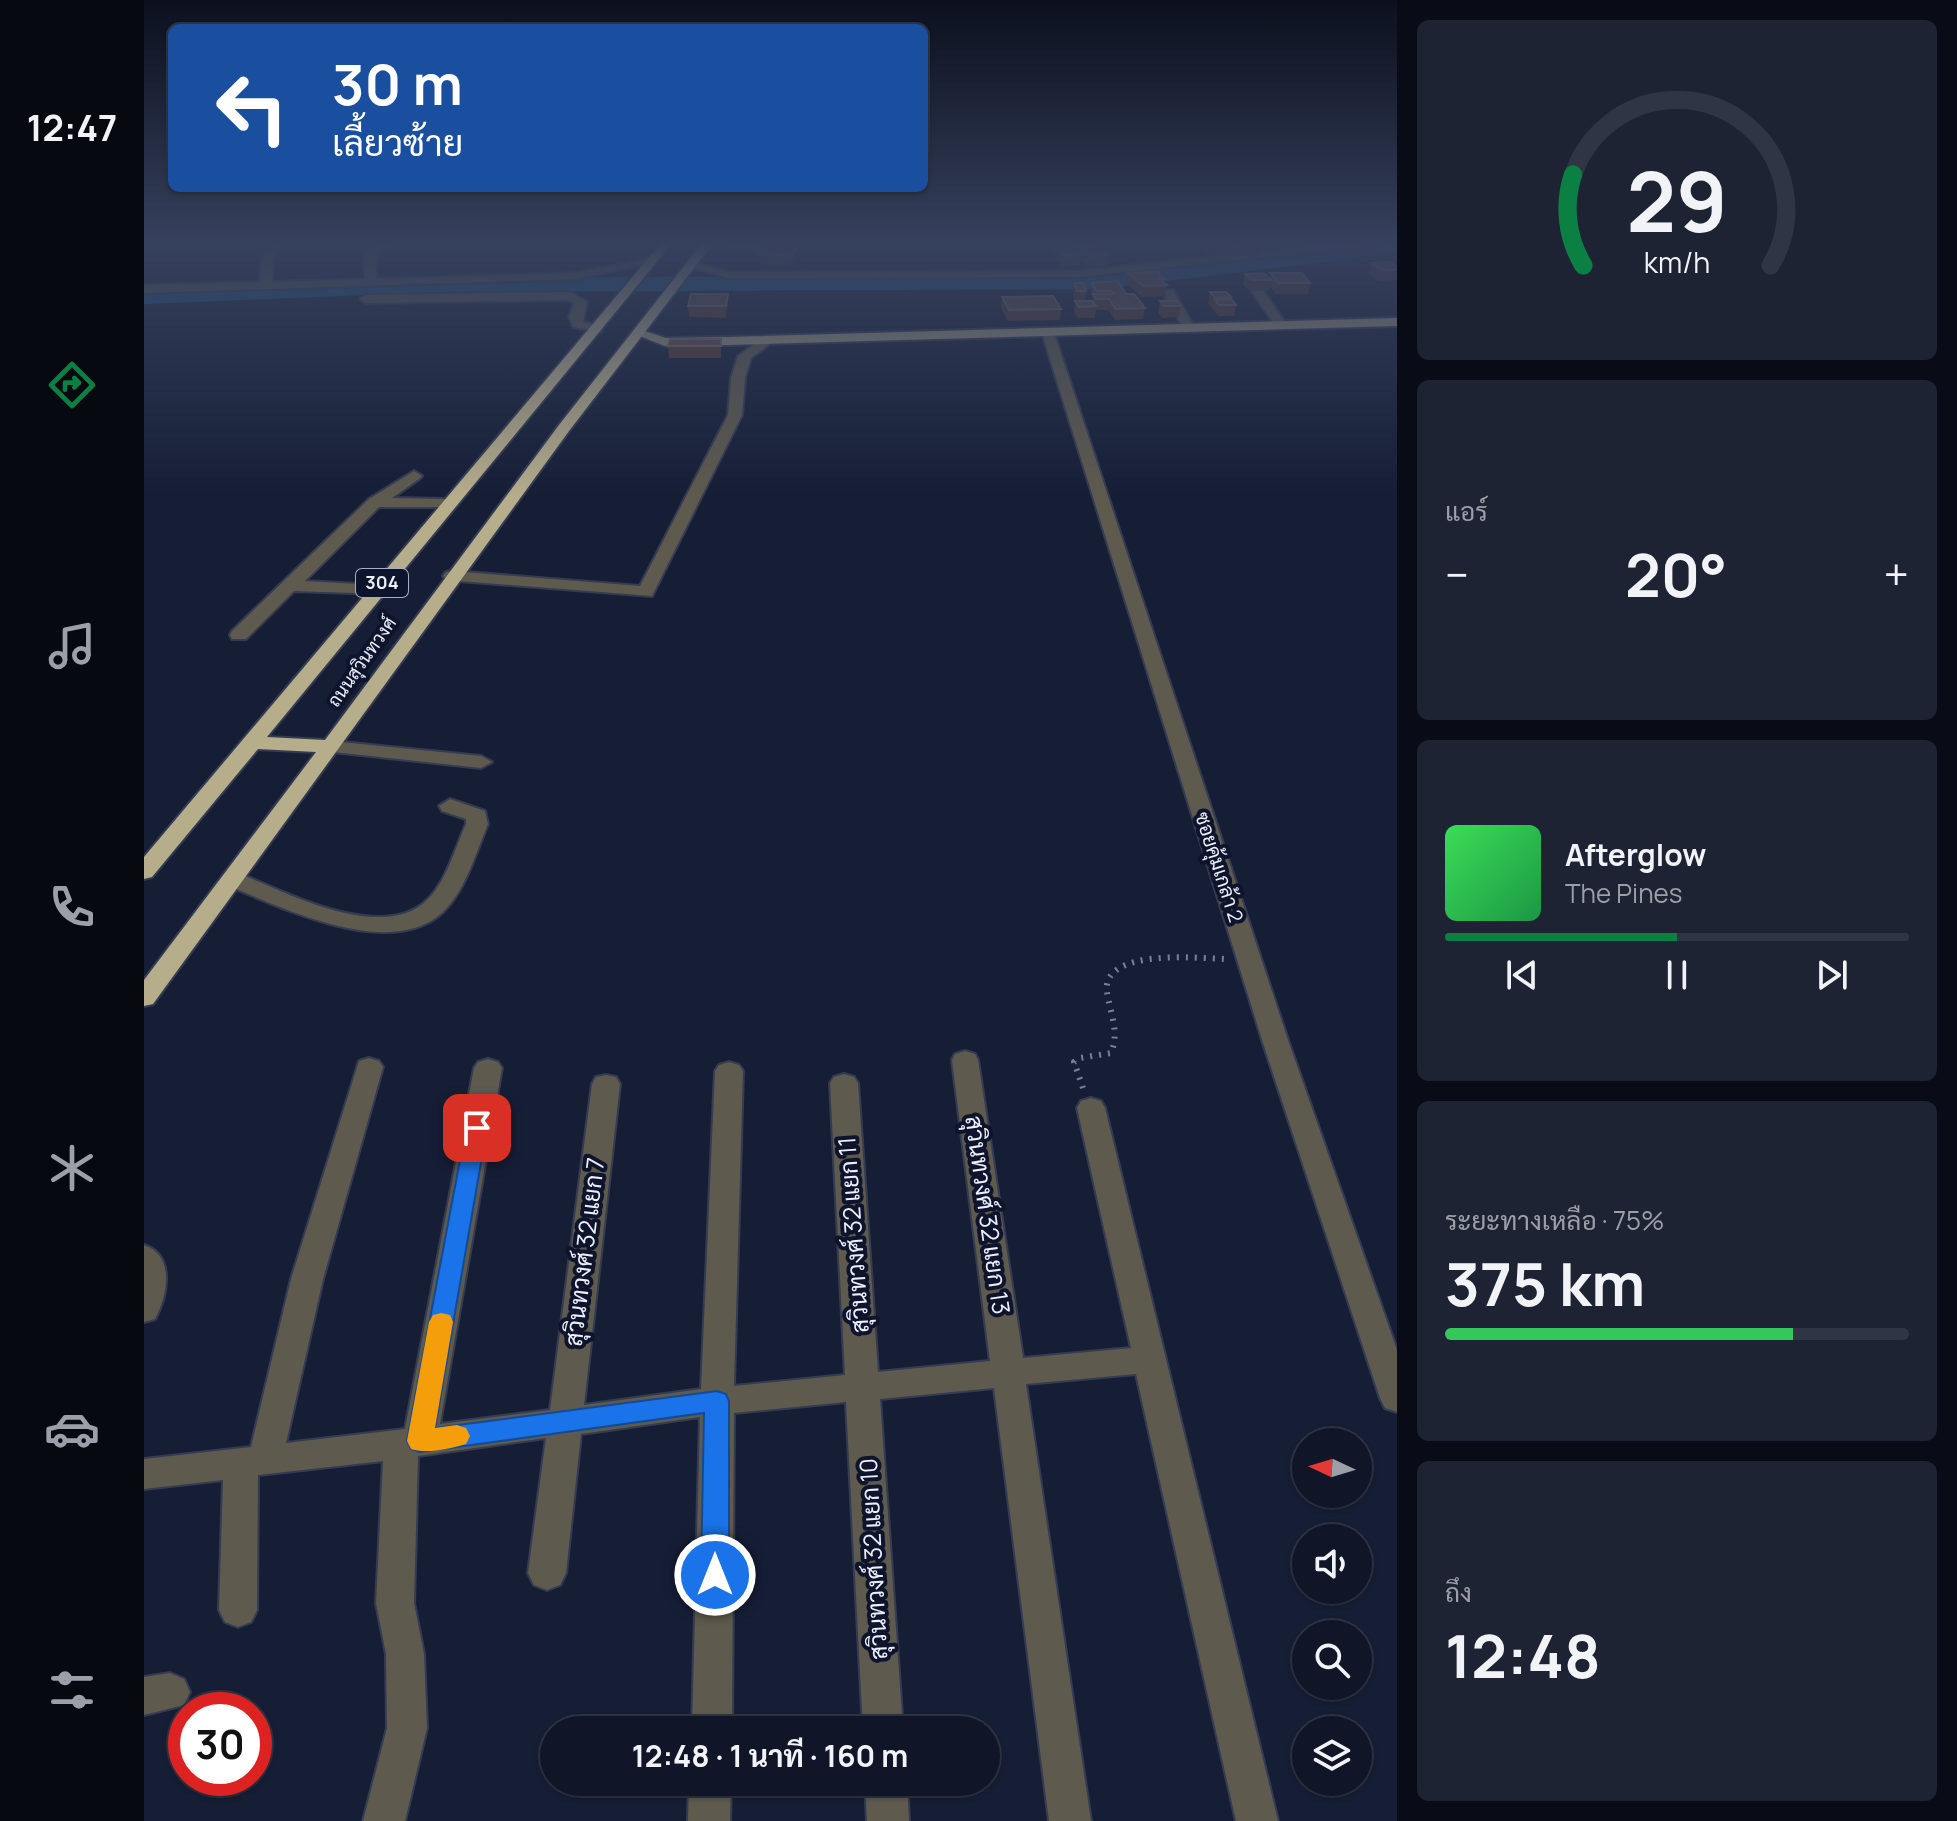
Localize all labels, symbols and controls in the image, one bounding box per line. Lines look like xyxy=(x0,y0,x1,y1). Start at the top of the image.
text: 30 m xyxy=(332,45,463,122)
icon: left xyxy=(200,56,304,160)
text: 12:47 xyxy=(27,103,117,152)
text: เลี้ยวซ้าย xyxy=(332,118,463,167)
text: 29 xyxy=(1626,143,1728,257)
text: km/h xyxy=(1644,243,1710,282)
icon: directions xyxy=(44,357,100,413)
text: แอร์ xyxy=(1445,493,1488,529)
text: 20° xyxy=(1625,533,1727,615)
text: − xyxy=(1445,544,1469,604)
text: + xyxy=(1884,544,1909,604)
road number: 304 xyxy=(356,569,408,597)
street label: ถนนสุวินทวงศ์ xyxy=(321,612,402,712)
icon: music xyxy=(44,618,100,674)
street label: ซอยคุ้มเกล้า 2 xyxy=(1188,808,1250,926)
text: Afterglow xyxy=(1565,834,1706,875)
text: The Pines xyxy=(1565,875,1682,911)
icon: phone xyxy=(44,879,100,935)
icon: previous xyxy=(1500,953,1544,997)
icon: pause xyxy=(1655,953,1699,997)
icon: next xyxy=(1810,953,1854,997)
pin xyxy=(443,1094,511,1162)
icon: arrive xyxy=(455,1106,499,1150)
street label: สุวินทวงศ์ 32 แยก 13 xyxy=(957,1113,1019,1316)
street label: สุวินทวงศ์ 32 แยก 11 xyxy=(829,1136,877,1334)
icon: climate xyxy=(44,1140,100,1196)
street label: สุวินทวงศ์ 32 แยก 7 xyxy=(556,1156,612,1348)
text: ระยะทางเหลือ · 75% xyxy=(1445,1202,1664,1238)
text: 375 km xyxy=(1445,1242,1645,1324)
icon: car xyxy=(44,1401,100,1457)
north arrow xyxy=(1292,1428,1372,1508)
map controls xyxy=(1292,1428,1372,1796)
street label: สุวินทวงศ์ 32 แยก 10 xyxy=(851,1457,895,1661)
button: sound xyxy=(1292,1524,1372,1604)
position arrow xyxy=(673,1533,757,1617)
text: ถึง xyxy=(1445,1574,1472,1610)
text: 12:48 xyxy=(1445,1614,1601,1696)
button: search xyxy=(1292,1620,1372,1700)
icon: filters xyxy=(44,1662,100,1718)
speed limit sign: 30 xyxy=(168,1692,272,1796)
button: layers xyxy=(1292,1716,1372,1796)
text: 12:48 · 1 นาที · 160 m xyxy=(632,1735,908,1776)

